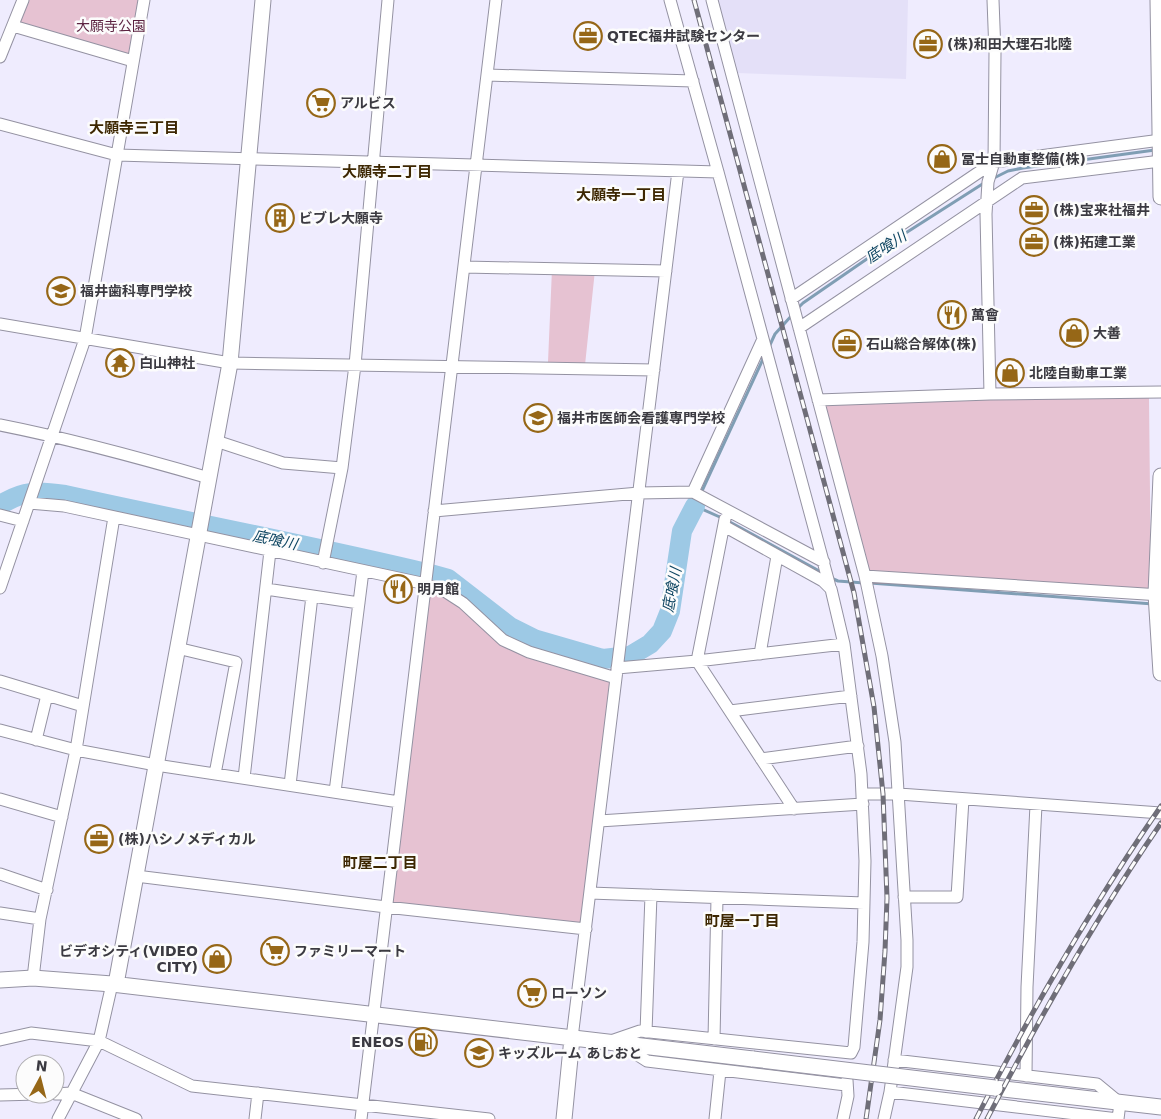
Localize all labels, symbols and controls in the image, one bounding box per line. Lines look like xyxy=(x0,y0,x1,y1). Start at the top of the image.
park label: 大願寺公園 xyxy=(76,18,146,34)
office icon: QTEC福井試験センター xyxy=(573,21,603,51)
place label: QTEC福井試験センター xyxy=(607,28,760,44)
office icon: (株)和田大理石北陸 xyxy=(913,29,943,59)
place label: (株)和田大理石北陸 xyxy=(947,36,1072,52)
supermarket icon: アルビス xyxy=(306,88,336,118)
place label: アルビス xyxy=(340,95,396,111)
district label: 大願寺三丁目 xyxy=(89,119,179,137)
shop icon: 冨士自動車整備(株) xyxy=(927,144,957,174)
place label: 冨士自動車整備(株) xyxy=(961,151,1086,167)
district label: 大願寺二丁目 xyxy=(342,163,432,181)
district label: 大願寺一丁目 xyxy=(576,186,666,204)
office icon: (株)宝来社福井 xyxy=(1019,195,1049,225)
place label: (株)宝来社福井 xyxy=(1053,202,1150,218)
building icon: ビブレ大願寺 xyxy=(265,203,295,233)
place label: ビブレ大願寺 xyxy=(299,210,383,226)
water label: 底喰川 xyxy=(862,226,911,267)
office icon: (株)拓建工業 xyxy=(1019,227,1049,257)
place label: (株)拓建工業 xyxy=(1053,234,1136,250)
school or university icon: 福井歯科専門学校 xyxy=(46,276,76,306)
place label: 福井歯科専門学校 xyxy=(80,283,192,299)
restaurant icon: 萬會 xyxy=(937,300,967,330)
place label: 萬會 xyxy=(971,307,999,323)
shop icon: 大善 xyxy=(1059,318,1089,348)
place label: 大善 xyxy=(1093,325,1121,341)
office icon: 石山総合解体(株) xyxy=(832,329,862,359)
place label: 石山総合解体(株) xyxy=(866,336,977,352)
temple icon: 白山神社 xyxy=(105,348,135,378)
place label: 白山神社 xyxy=(139,355,195,371)
shop icon: 北陸自動車工業 xyxy=(995,358,1025,388)
place label: 北陸自動車工業 xyxy=(1029,365,1127,381)
school or university icon: 福井市医師会看護専門学校 xyxy=(523,403,553,433)
place label: 福井市医師会看護専門学校 xyxy=(557,410,725,426)
water label: 底喰川 xyxy=(251,527,301,554)
water label: 底喰川 xyxy=(659,564,686,614)
restaurant icon: 明月館 xyxy=(383,574,413,604)
place label: 明月館 xyxy=(417,581,459,597)
office icon: (株)ハシノメディカル xyxy=(84,824,114,854)
place label: (株)ハシノメディカル xyxy=(118,831,256,847)
district label: 町屋二丁目 xyxy=(342,854,418,872)
district label: 町屋一丁目 xyxy=(704,912,780,930)
supermarket icon: ファミリーマート xyxy=(260,936,290,966)
place label: ビデオシティ(VIDEO CITY) xyxy=(59,943,198,975)
place label: ファミリーマート xyxy=(294,943,406,959)
shop icon: ビデオシティ(VIDEO CITY) xyxy=(202,944,232,974)
supermarket icon: ローソン xyxy=(517,978,547,1008)
place label: ローソン xyxy=(551,985,607,1001)
fuel station icon: ENEOS xyxy=(408,1027,438,1057)
place label: ENEOS xyxy=(351,1034,404,1050)
school or university icon: キッズルーム あしおと xyxy=(464,1038,494,1068)
place label: キッズルーム あしおと xyxy=(498,1045,642,1061)
north arrow xyxy=(15,1054,65,1104)
text: N xyxy=(35,1057,48,1075)

